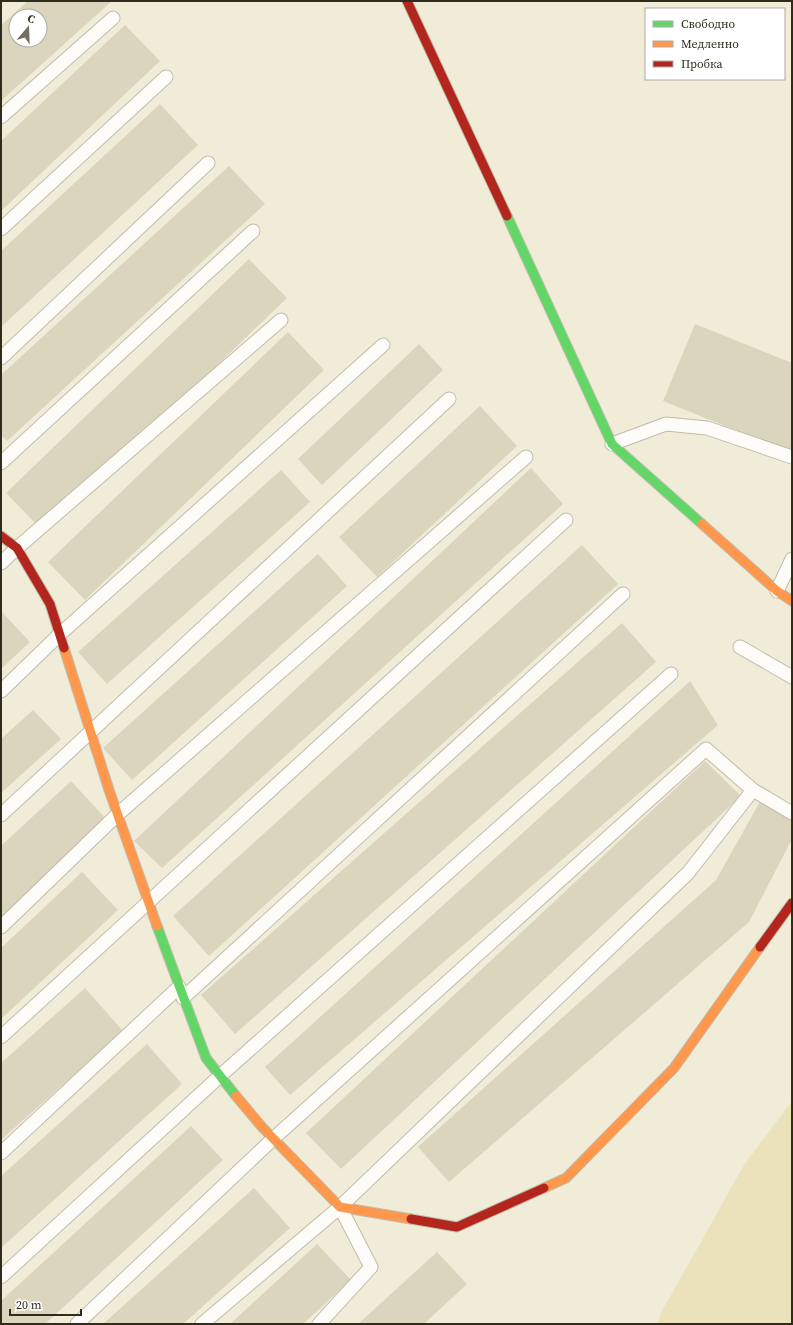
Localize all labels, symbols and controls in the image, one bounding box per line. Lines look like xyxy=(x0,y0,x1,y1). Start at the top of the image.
north arrow xyxy=(8,8,48,48)
legend xyxy=(645,8,785,80)
text: С xyxy=(25,11,37,27)
text: Свободно xyxy=(681,16,736,32)
text: Медленно xyxy=(681,36,739,52)
text: Пробка xyxy=(681,56,724,72)
scale bar xyxy=(10,1291,81,1317)
text: 20 m xyxy=(16,1297,42,1313)

